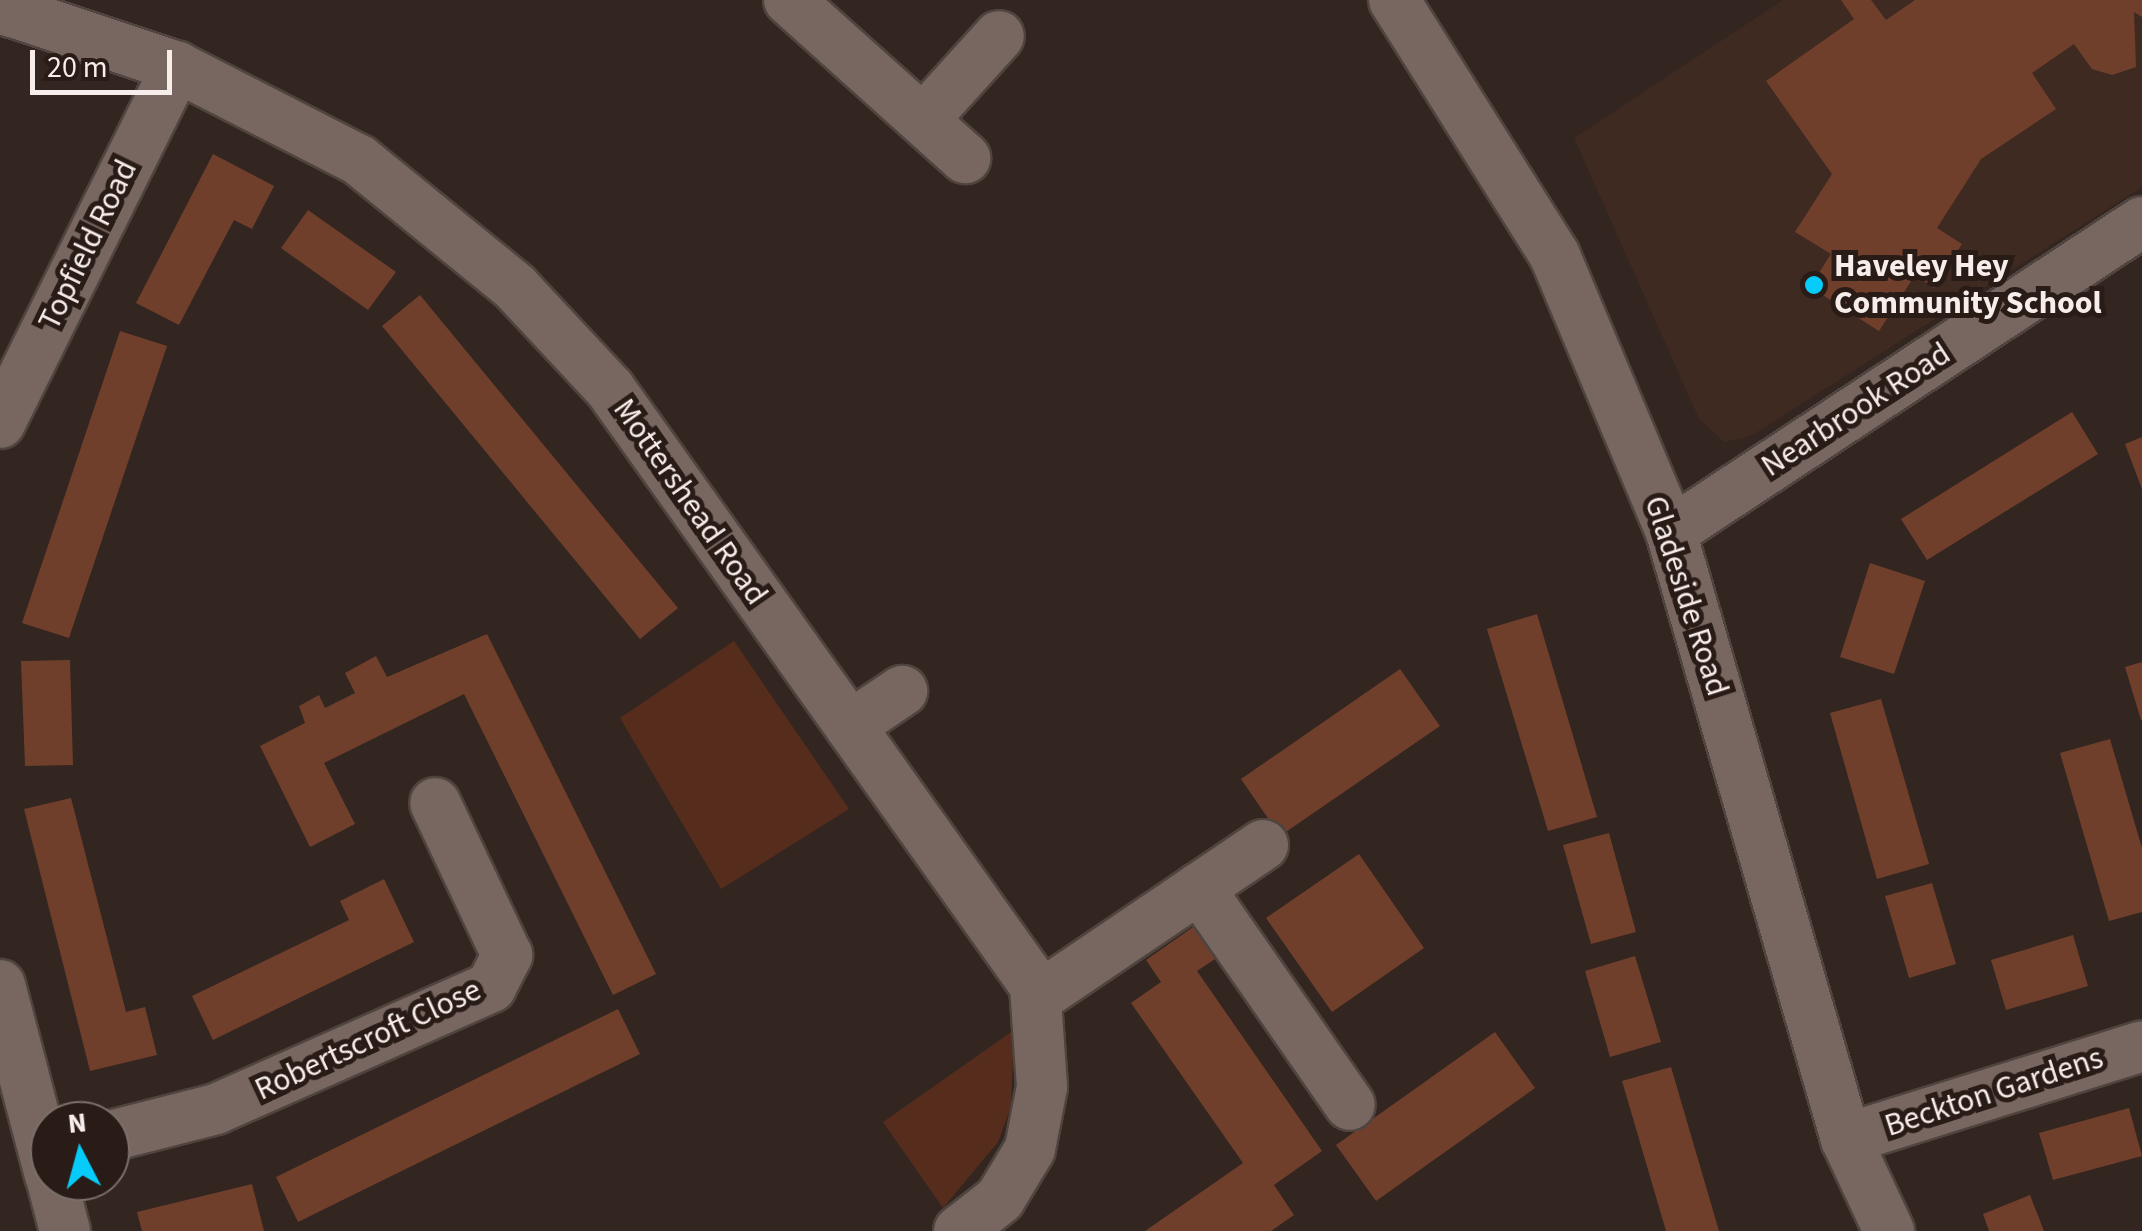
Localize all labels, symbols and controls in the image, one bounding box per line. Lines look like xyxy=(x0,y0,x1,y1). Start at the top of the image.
scale bar xyxy=(35,30,178,92)
text: 20 m xyxy=(47,46,108,89)
street label: Topfield Road xyxy=(30,154,146,336)
place label: Haveley Hey Community School xyxy=(1834,248,2102,323)
marker: Haveley Hey Community School xyxy=(1803,274,1825,296)
street label: Nearbrook Road xyxy=(1754,335,1958,485)
street label: Mottershead Road xyxy=(605,392,775,612)
street label: Gladeside Road xyxy=(1636,491,1736,701)
street label: Robertscroft Close xyxy=(249,971,487,1109)
street label: Beckton Gardens xyxy=(1880,1039,2108,1145)
north arrow xyxy=(30,1101,130,1201)
text: N xyxy=(66,1102,88,1144)

